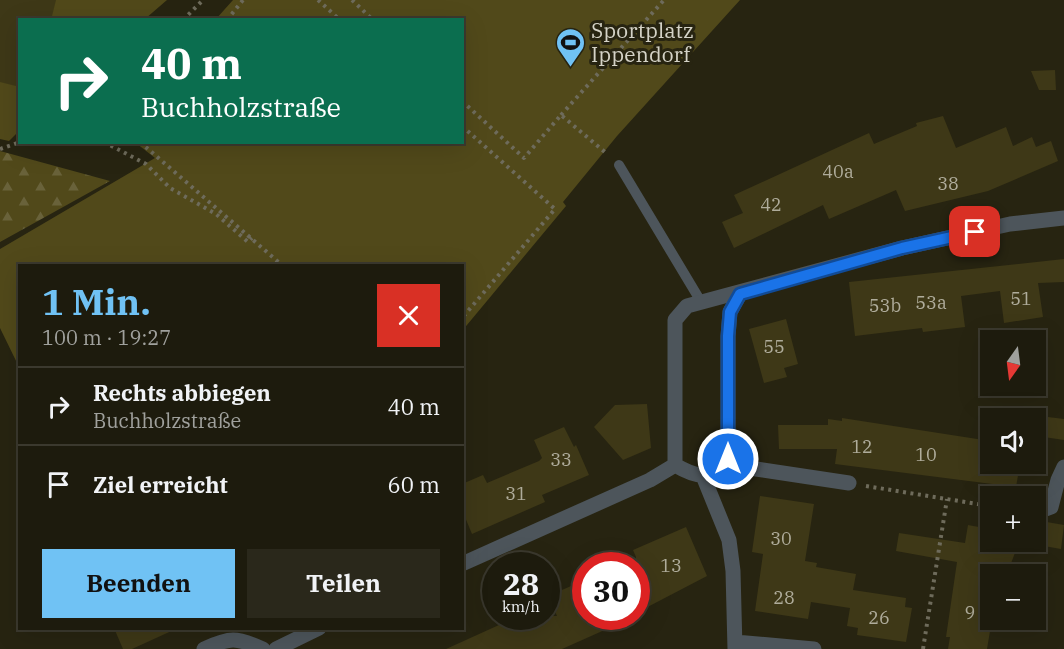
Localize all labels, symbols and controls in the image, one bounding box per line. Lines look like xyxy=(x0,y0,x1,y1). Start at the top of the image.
place label: Sportplatz Ippendorf xyxy=(591,16,694,68)
sports icon: Sportplatz Ippendorf xyxy=(554,26,586,68)
text: 40 m xyxy=(141,36,242,91)
icon: right xyxy=(42,42,120,120)
text: Buchholzstraße xyxy=(141,89,341,124)
house number: 40a xyxy=(822,160,854,183)
house number: 38 xyxy=(937,172,959,195)
house number: 42 xyxy=(760,193,782,216)
pin xyxy=(949,206,1000,257)
icon: arrive xyxy=(958,215,991,248)
text: 1 Min. xyxy=(42,278,151,325)
button: close xyxy=(377,284,440,347)
house number: 51 xyxy=(1010,287,1032,310)
house number: 53a xyxy=(915,291,947,314)
house number: 53b xyxy=(869,294,901,317)
text: 100 m · 19:27 xyxy=(42,324,171,351)
north arrow xyxy=(980,330,1046,396)
map controls xyxy=(980,330,1046,630)
house number: 55 xyxy=(763,335,785,358)
text: Rechts abbiegen xyxy=(93,378,271,407)
icon: right xyxy=(42,390,75,423)
text: 40 m xyxy=(388,392,440,421)
text: Buchholzstraße xyxy=(93,407,241,434)
button: sound xyxy=(980,408,1046,474)
position arrow xyxy=(696,427,760,491)
house number: 12 xyxy=(851,435,873,458)
house number: 10 xyxy=(915,443,937,466)
house number: 33 xyxy=(550,448,572,471)
icon: arrive xyxy=(42,468,75,501)
text: Ziel erreicht xyxy=(93,470,228,499)
text: 60 m xyxy=(388,470,440,499)
house number: 31 xyxy=(505,482,527,505)
button: + xyxy=(980,486,1046,552)
house number: 30 xyxy=(770,527,792,550)
button: Beenden xyxy=(42,549,235,618)
button: Teilen xyxy=(247,549,440,618)
speed limit sign: 30 xyxy=(572,552,650,630)
house number: 13 xyxy=(660,554,682,577)
text: 28 xyxy=(503,564,539,603)
button: − xyxy=(980,564,1046,630)
house number: 28 xyxy=(773,586,795,609)
text: km/h xyxy=(502,597,540,616)
house number: 9 xyxy=(965,601,975,624)
house number: 26 xyxy=(868,606,890,629)

